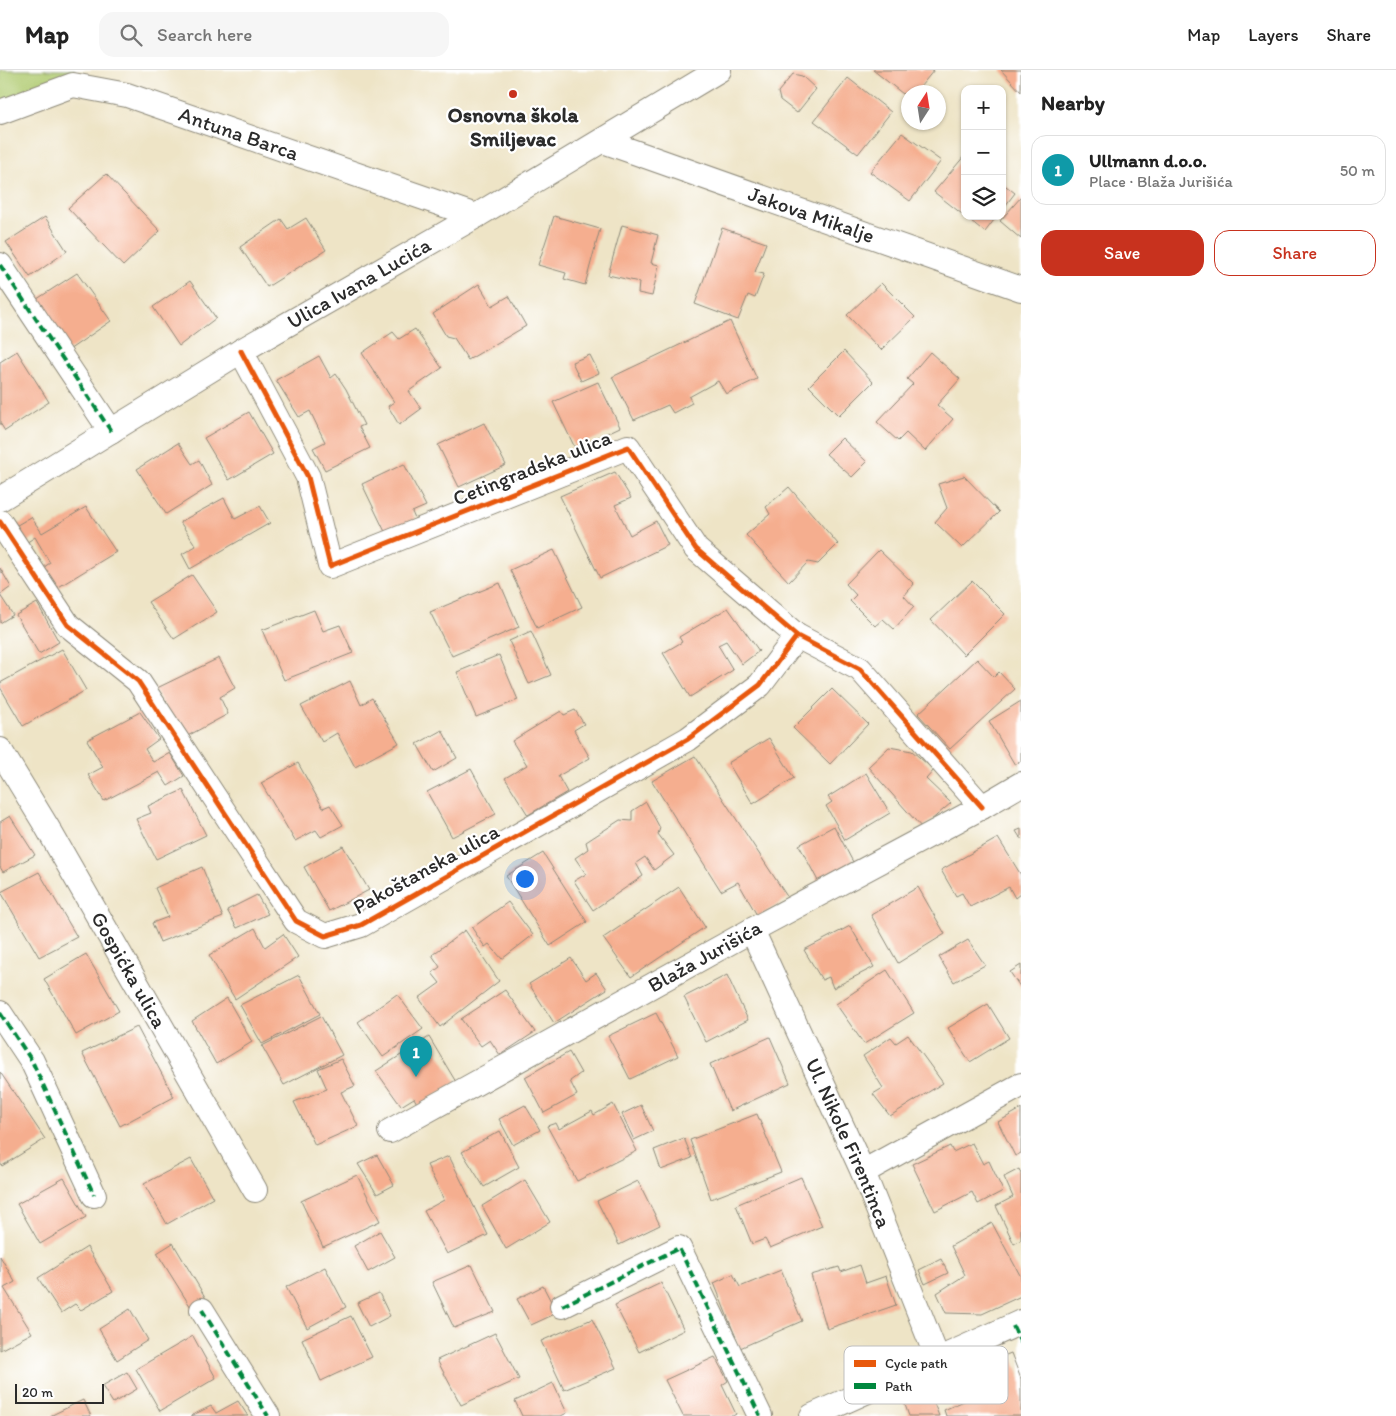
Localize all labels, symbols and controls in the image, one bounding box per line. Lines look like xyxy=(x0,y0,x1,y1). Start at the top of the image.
search box xyxy=(99,12,449,57)
text: Map xyxy=(25,20,69,49)
icon: search xyxy=(117,21,145,49)
text: Search here xyxy=(157,23,252,46)
text: Map xyxy=(1187,24,1220,46)
text: Layers xyxy=(1248,24,1298,46)
text: Share xyxy=(1326,24,1371,46)
north arrow xyxy=(901,85,946,130)
map controls xyxy=(961,85,1006,220)
button: + xyxy=(961,85,1006,130)
marker: Osnovna škola Smiljevac xyxy=(507,88,519,100)
text: Nearby xyxy=(1041,90,1105,115)
street label: Antuna Barca xyxy=(176,101,302,166)
place label: Osnovna škola Smiljevac xyxy=(448,102,579,152)
button: − xyxy=(961,130,1006,175)
text: Ullmann d.o.o. xyxy=(1089,149,1207,172)
text: 1 xyxy=(1054,161,1062,180)
text: 50 m xyxy=(1340,161,1375,180)
text: Place · Blaža Jurišića xyxy=(1089,172,1233,191)
button: layers xyxy=(961,175,1006,220)
street label: Jakova Mikalje xyxy=(745,180,878,248)
button: Save xyxy=(1041,230,1204,276)
button: Share xyxy=(1214,230,1376,276)
street label: Ulica Ivana Lucića xyxy=(283,232,435,334)
street label: Cetingradska ulica xyxy=(449,424,615,511)
street label: Pakoštanska ulica xyxy=(348,818,503,919)
your location xyxy=(512,866,538,892)
street label: Gospićka ulica xyxy=(86,907,173,1032)
street label: Blaža Jurišića xyxy=(643,914,766,997)
pin: 1 xyxy=(400,1036,432,1077)
street label: Ul. Nikole Firentinca xyxy=(801,1054,897,1231)
legend xyxy=(844,1346,1008,1404)
text: Cycle path xyxy=(885,1355,948,1372)
text: Path xyxy=(885,1378,912,1395)
scale bar xyxy=(15,1381,104,1404)
text: 20 m xyxy=(22,1384,53,1401)

